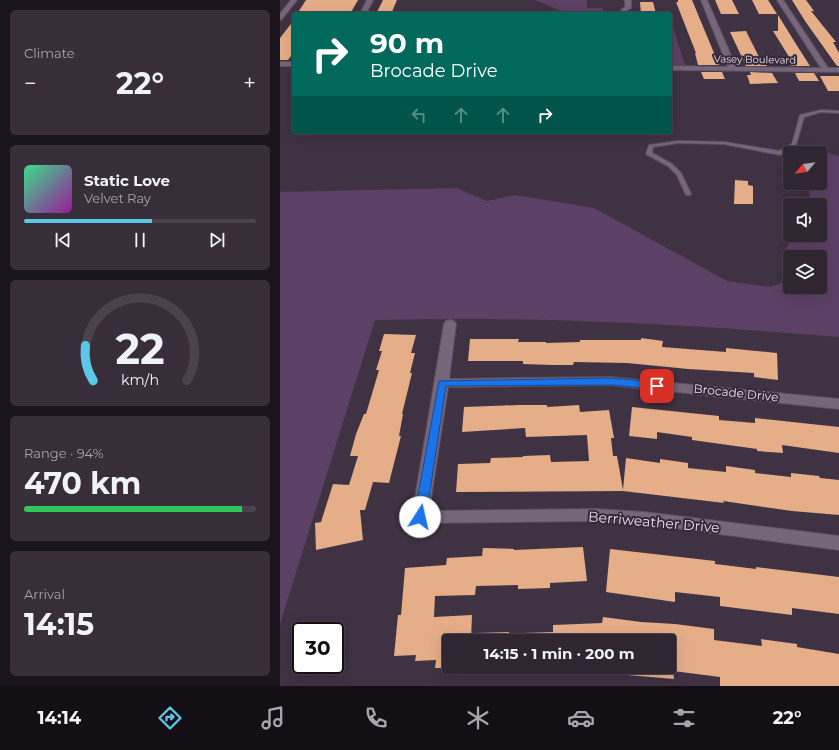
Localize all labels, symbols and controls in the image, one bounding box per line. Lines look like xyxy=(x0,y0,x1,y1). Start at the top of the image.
text: 90 m xyxy=(370,26,444,60)
icon: right xyxy=(304,28,356,80)
text: Climate xyxy=(24,45,75,61)
street label: Vasey Boulevard xyxy=(714,52,796,67)
text: Brocade Drive xyxy=(370,60,498,82)
text: 22° xyxy=(116,65,164,102)
text: − xyxy=(24,70,37,97)
text: + xyxy=(243,70,256,97)
icon: left xyxy=(408,104,430,126)
icon: ahead xyxy=(450,104,472,126)
icon: ahead xyxy=(492,104,514,126)
icon: right xyxy=(534,104,556,126)
north arrow xyxy=(783,146,827,190)
map controls xyxy=(783,146,827,294)
text: Static Love xyxy=(84,171,170,190)
text: Velvet Ray xyxy=(84,190,151,206)
button: sound xyxy=(783,198,827,242)
icon: previous xyxy=(52,229,74,251)
icon: pause xyxy=(129,229,151,251)
icon: next xyxy=(206,229,228,251)
button: layers xyxy=(783,250,827,294)
text: 22 xyxy=(115,324,165,374)
pin xyxy=(640,369,674,403)
text: km/h xyxy=(121,371,159,389)
icon: arrive xyxy=(646,375,668,397)
street label: Brocade Drive xyxy=(693,381,779,404)
text: Range · 94% xyxy=(24,445,104,461)
text: 470 km xyxy=(24,465,141,502)
position arrow xyxy=(399,496,441,538)
street label: Berriweather Drive xyxy=(587,507,721,537)
text: Arrival xyxy=(24,586,65,602)
text: 14:15 xyxy=(24,606,94,643)
speed limit sign: 30 xyxy=(292,622,344,674)
text: 14:15 · 1 min · 200 m xyxy=(483,644,635,663)
icon: directions xyxy=(156,704,184,732)
icon: music xyxy=(259,704,287,732)
icon: phone xyxy=(362,704,390,732)
icon: climate xyxy=(464,704,492,732)
icon: car xyxy=(567,704,595,732)
icon: filters xyxy=(670,704,698,732)
text: 14:14 xyxy=(37,707,81,729)
text: 22° xyxy=(773,707,802,729)

